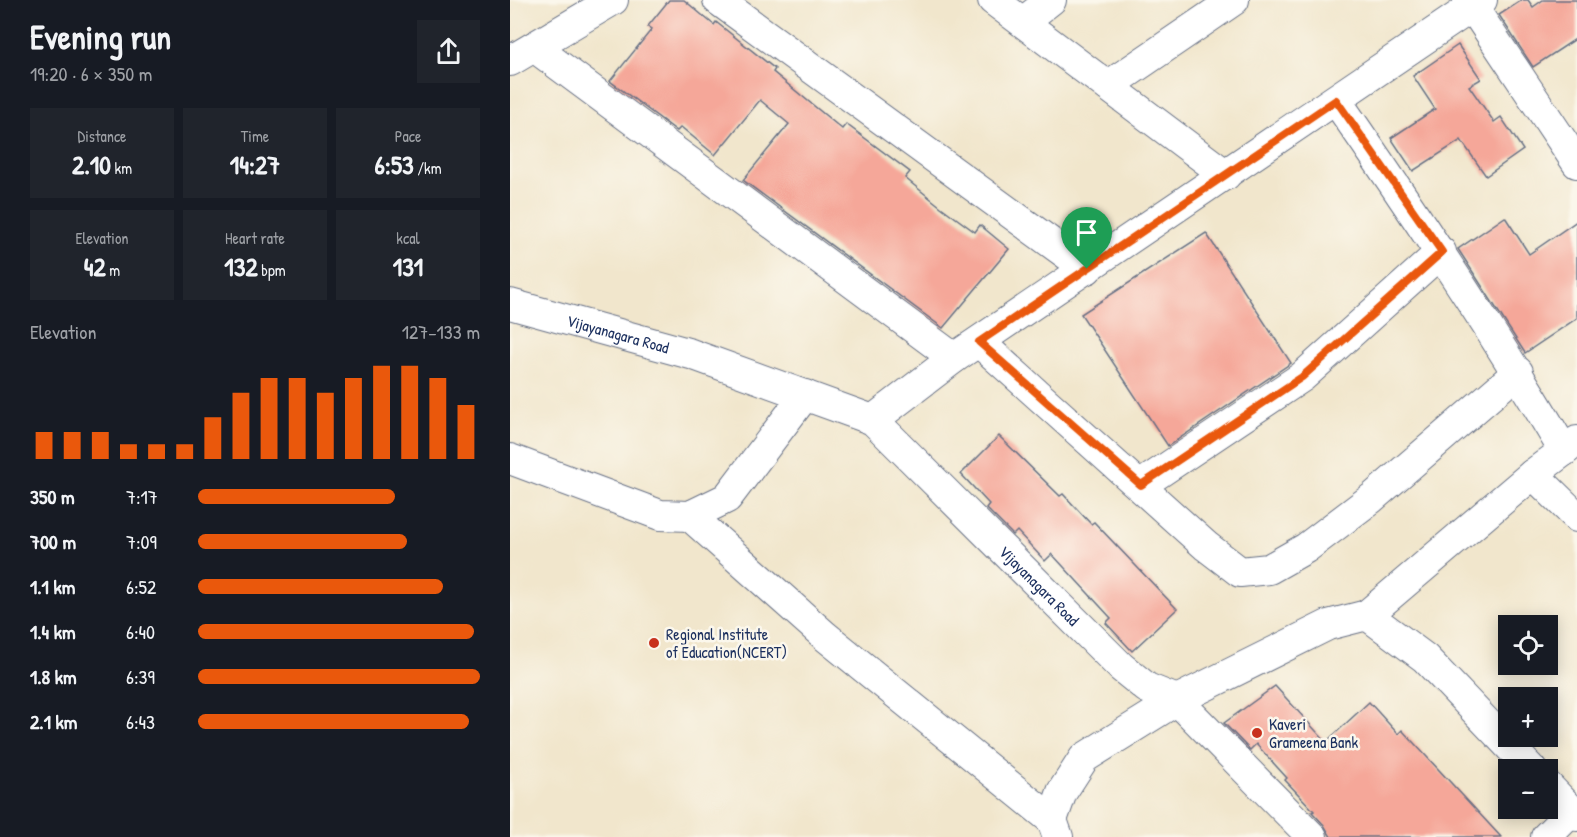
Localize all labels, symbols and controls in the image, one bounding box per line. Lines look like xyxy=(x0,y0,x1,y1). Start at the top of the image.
text: Evening run xyxy=(30,15,171,59)
button: share xyxy=(417,20,480,83)
text: 19:20 · 6 × 350 m xyxy=(30,60,152,87)
text: Distance xyxy=(78,125,126,147)
text: Time xyxy=(241,125,269,147)
text: Pace xyxy=(395,125,421,147)
text: 2.10 xyxy=(72,147,111,182)
text: 14:27 xyxy=(230,147,280,182)
text: 6:53 xyxy=(374,147,414,182)
text: km xyxy=(111,157,132,179)
text: /km xyxy=(414,157,442,179)
pin xyxy=(1061,207,1112,269)
icon: arrive xyxy=(1070,216,1103,249)
text: Elevation xyxy=(75,227,129,249)
text: Heart rate xyxy=(225,227,285,249)
text: kcal xyxy=(396,227,420,249)
text: 42 xyxy=(84,249,106,284)
text: 132 xyxy=(224,249,258,284)
text: 131 xyxy=(393,249,423,284)
text: m xyxy=(106,259,120,281)
text: bpm xyxy=(258,259,286,281)
street label: Vijayanagara Road xyxy=(564,309,671,358)
text: Elevation xyxy=(30,318,96,345)
text: 127–133 m xyxy=(402,318,480,345)
text: 350 m xyxy=(30,483,75,510)
text: 7:17 xyxy=(126,483,158,510)
text: 700 m xyxy=(30,528,76,555)
text: 7:09 xyxy=(126,528,157,555)
street label: Vijayanagara Road xyxy=(994,541,1084,630)
text: 1.1 km xyxy=(30,573,75,600)
text: 6:52 xyxy=(126,573,156,600)
map controls xyxy=(1498,615,1558,819)
button: locate xyxy=(1498,615,1558,675)
text: 1.4 km xyxy=(30,618,76,645)
text: 6:40 xyxy=(126,618,155,645)
place label: Regional Institute of Education(NCERT) xyxy=(666,623,787,663)
marker: Regional Institute of Education(NCERT) xyxy=(647,636,661,650)
text: 1.8 km xyxy=(30,663,77,690)
text: 6:39 xyxy=(126,663,155,690)
button: + xyxy=(1498,687,1558,747)
text: 2.1 km xyxy=(30,708,77,735)
text: 6:43 xyxy=(126,708,155,735)
place label: Kaveri Grameena Bank xyxy=(1269,713,1359,753)
marker: Kaveri Grameena Bank xyxy=(1250,726,1264,740)
button: − xyxy=(1498,759,1558,819)

